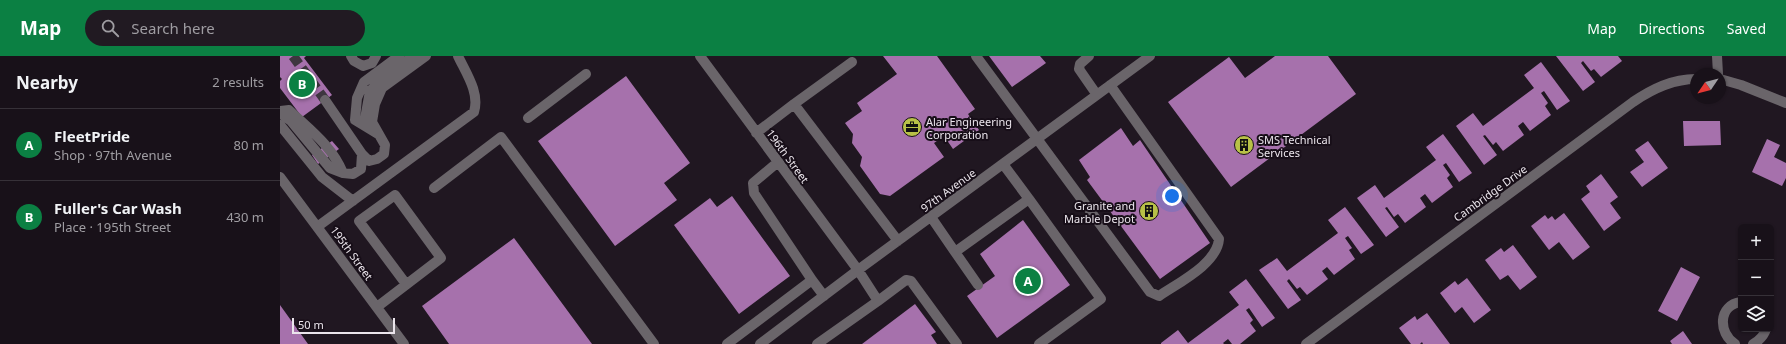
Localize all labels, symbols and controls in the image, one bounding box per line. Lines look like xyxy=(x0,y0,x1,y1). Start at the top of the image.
search box xyxy=(85,10,365,46)
text: Map xyxy=(20,15,61,41)
icon: search xyxy=(99,17,121,39)
text: Search here xyxy=(131,18,215,38)
text: Map xyxy=(1587,19,1616,38)
text: Directions xyxy=(1638,19,1705,38)
text: Saved xyxy=(1727,19,1766,38)
north arrow xyxy=(1690,68,1726,104)
pin: B xyxy=(289,69,315,99)
text: Nearby xyxy=(16,71,78,94)
text: 2 results xyxy=(212,73,264,91)
place label: Alar Engineering Corporation xyxy=(926,114,1012,142)
office icon: Alar Engineering Corporation xyxy=(901,116,923,138)
text: FleetPride xyxy=(54,126,130,146)
street label: 196th Street xyxy=(763,126,813,186)
place label: SMS Technical Services xyxy=(1258,132,1330,160)
building icon: SMS Technical Services xyxy=(1233,134,1255,156)
text: A xyxy=(25,136,34,154)
text: 80 m xyxy=(234,136,264,154)
text: Shop · 97th Avenue xyxy=(54,146,172,164)
street label: Cambridge Drive xyxy=(1450,161,1530,225)
street label: 97th Avenue xyxy=(917,165,979,215)
your location xyxy=(1162,186,1182,206)
text: Fuller's Car Wash xyxy=(54,198,182,218)
place label: Granite and Marble Depot xyxy=(1064,198,1135,226)
building icon: Granite and Marble Depot xyxy=(1138,200,1160,222)
text: B xyxy=(25,208,33,226)
text: 430 m xyxy=(226,208,264,226)
text: Place · 195th Street xyxy=(54,218,171,236)
street label: 195th Street xyxy=(327,223,377,283)
map controls xyxy=(1738,224,1774,332)
button: + xyxy=(1738,224,1774,260)
button: − xyxy=(1738,260,1774,296)
pin: A xyxy=(1015,266,1041,296)
button: layers xyxy=(1738,296,1774,332)
scale bar xyxy=(292,316,395,335)
text: 50 m xyxy=(298,317,324,332)

